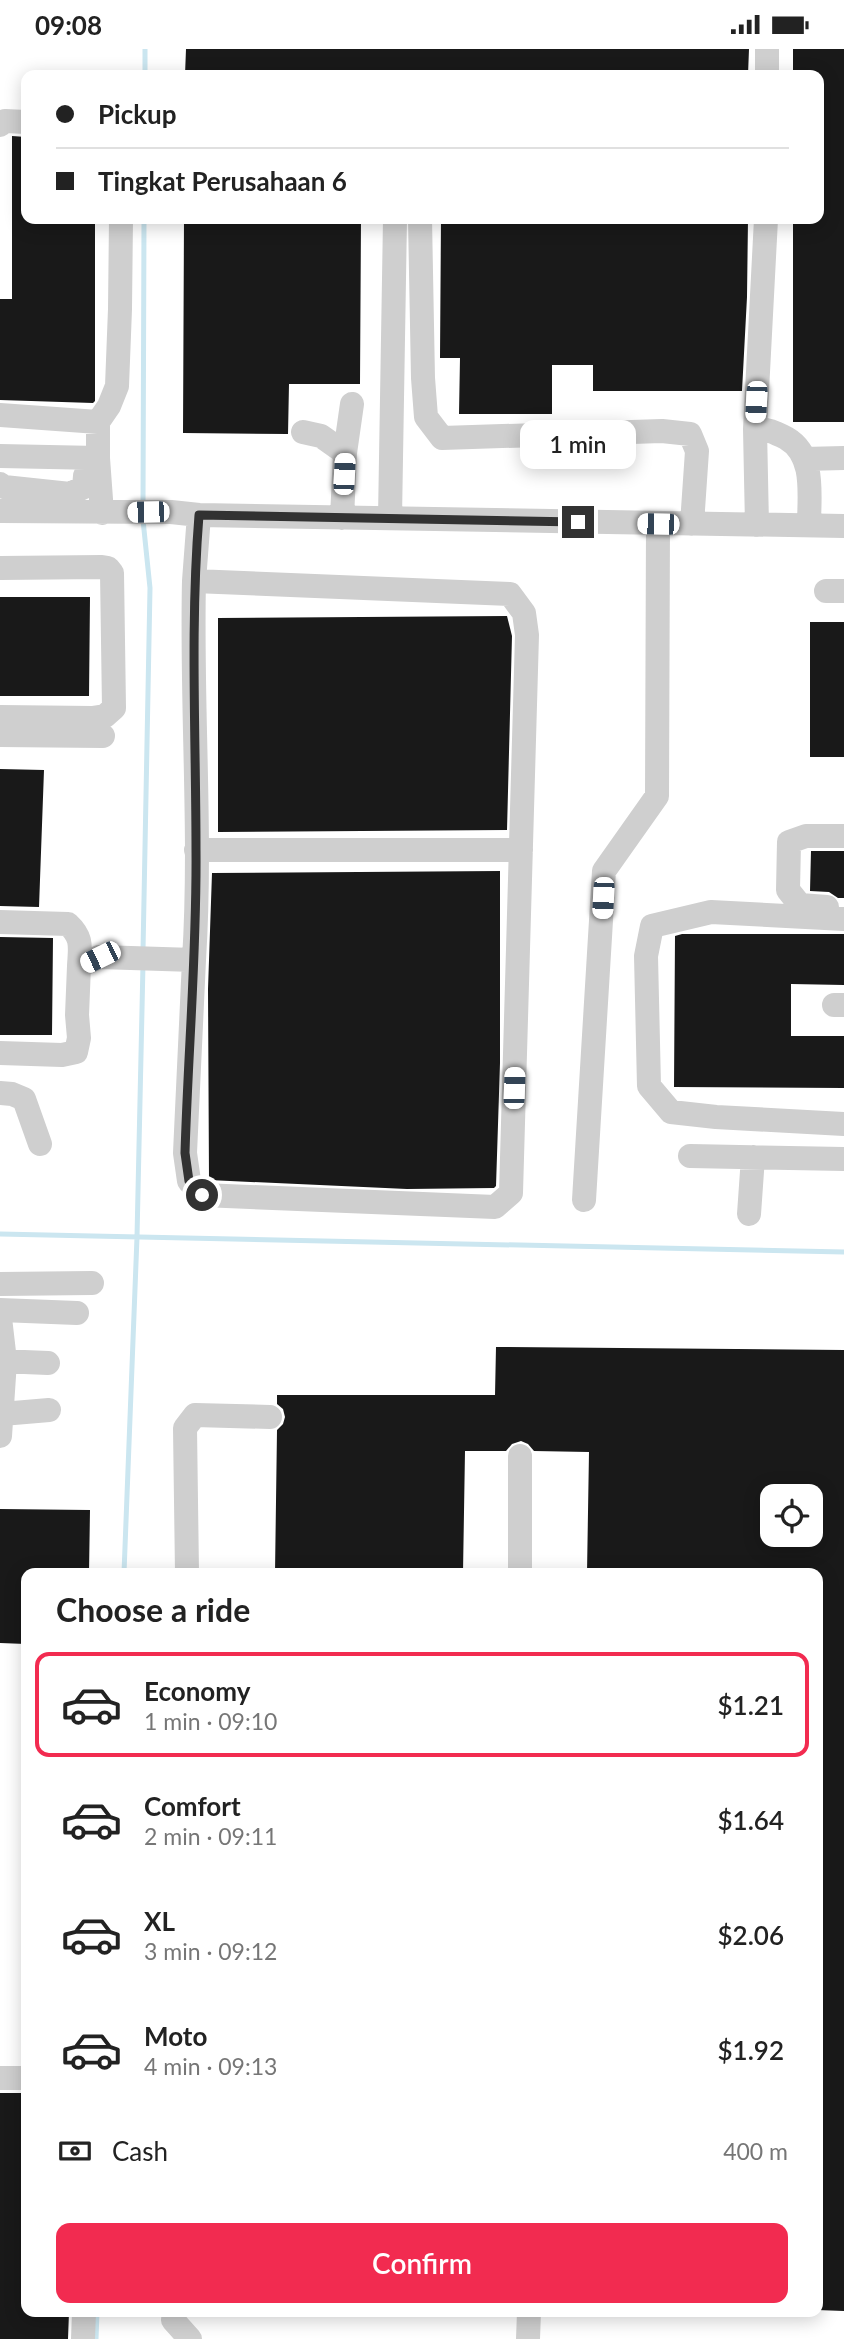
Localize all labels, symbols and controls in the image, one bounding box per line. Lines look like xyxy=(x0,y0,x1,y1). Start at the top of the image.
text: 09:08 xyxy=(35,9,102,41)
text: Pickup xyxy=(98,98,177,130)
text: Tingkat Perusahaan 6 xyxy=(98,165,347,197)
car xyxy=(745,380,768,424)
callout: 1 min xyxy=(520,421,636,469)
text: 1 min xyxy=(550,430,606,458)
car xyxy=(333,452,356,496)
car xyxy=(127,501,170,523)
route end xyxy=(562,506,594,538)
car xyxy=(637,513,680,535)
car xyxy=(592,876,615,920)
car xyxy=(77,938,124,976)
car xyxy=(503,1067,526,1109)
route start xyxy=(186,1179,218,1211)
map controls xyxy=(760,1484,823,1547)
button: locate xyxy=(760,1484,823,1547)
text: Choose a ride xyxy=(56,1590,250,1629)
icon: car xyxy=(60,1673,123,1736)
text: Economy xyxy=(144,1675,250,1707)
text: $1.21 xyxy=(718,1689,784,1721)
text: 1 min · 09:10 xyxy=(144,1707,277,1735)
icon: car xyxy=(60,1788,123,1851)
text: Comfort xyxy=(144,1790,241,1822)
text: $1.64 xyxy=(718,1804,784,1836)
text: 2 min · 09:11 xyxy=(144,1822,277,1850)
icon: car xyxy=(60,1903,123,1966)
text: XL xyxy=(144,1905,175,1937)
text: $2.06 xyxy=(718,1919,784,1951)
text: 3 min · 09:12 xyxy=(144,1937,277,1965)
icon: car xyxy=(60,2018,123,2081)
text: Moto xyxy=(144,2020,207,2052)
text: $1.92 xyxy=(718,2034,784,2066)
text: 4 min · 09:13 xyxy=(144,2052,277,2080)
icon: cash xyxy=(56,2132,94,2170)
text: Cash xyxy=(112,2135,168,2167)
text: 400 m xyxy=(723,2137,788,2165)
button: Confirm xyxy=(56,2223,788,2303)

